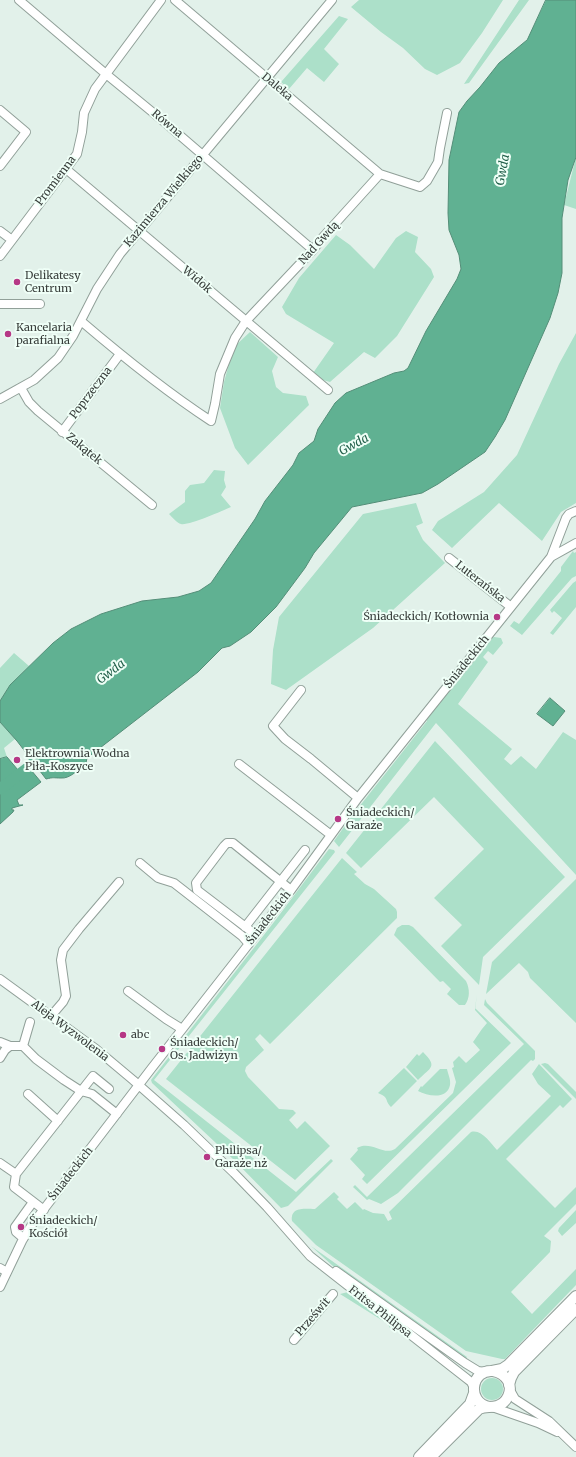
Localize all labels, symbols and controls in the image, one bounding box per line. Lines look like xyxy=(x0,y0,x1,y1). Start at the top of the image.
street label: Daleka xyxy=(259,70,295,104)
street label: Równa xyxy=(149,107,185,141)
street label: Kazimierza Wielkiego xyxy=(122,152,206,250)
water label: Gwda xyxy=(493,153,513,187)
street label: Promienna xyxy=(33,154,79,208)
street label: Nad Gwdą xyxy=(296,219,342,267)
street label: Widok xyxy=(180,264,214,296)
place label: Delikatesy Centrum xyxy=(25,269,81,295)
marker: Delikatesy Centrum xyxy=(12,277,22,287)
place label: Kancelaria parafialna xyxy=(16,321,72,347)
marker: Kancelaria parafialna xyxy=(3,329,13,339)
street label: Poprzeczna xyxy=(67,364,115,422)
street label: Zakątek xyxy=(63,430,105,468)
water label: Gwda xyxy=(337,431,371,459)
street label: Luterańska xyxy=(453,559,507,605)
place label: Śniadeckich/ Kotłownia xyxy=(363,610,489,624)
marker: Śniadeckich/ Kotłownia xyxy=(492,612,502,622)
street label: Śniadeckich xyxy=(442,633,492,691)
water label: Gwda xyxy=(94,657,128,687)
place label: Elektrownia Wodna Piła-Koszyce xyxy=(25,747,129,773)
marker: Elektrownia Wodna Piła-Koszyce xyxy=(12,755,22,765)
place label: Śniadeckich/ Garaże xyxy=(346,806,414,832)
marker: Śniadeckich/ Garaże xyxy=(333,814,343,824)
street label: Śniadeckich xyxy=(244,889,294,947)
street label: Aleja Wyzwolenia xyxy=(29,998,111,1064)
place label: abc xyxy=(131,1028,149,1042)
marker: abc xyxy=(118,1030,128,1040)
place label: Śniadeckich/ Os. Jadwiżyn xyxy=(170,1036,238,1062)
marker: Śniadeckich/ Os. Jadwiżyn xyxy=(157,1044,167,1054)
place label: Philipsa/ Garaże nż xyxy=(215,1144,267,1170)
street label: Śniadeckich xyxy=(46,1145,96,1203)
marker: Philipsa/ Garaże nż xyxy=(202,1152,212,1162)
place label: Śniadeckich/ Kościół xyxy=(29,1214,97,1240)
marker: Śniadeckich/ Kościół xyxy=(16,1222,26,1232)
street label: Fritsa Philipsa xyxy=(346,1283,414,1341)
street label: Prześwit xyxy=(293,1295,333,1339)

